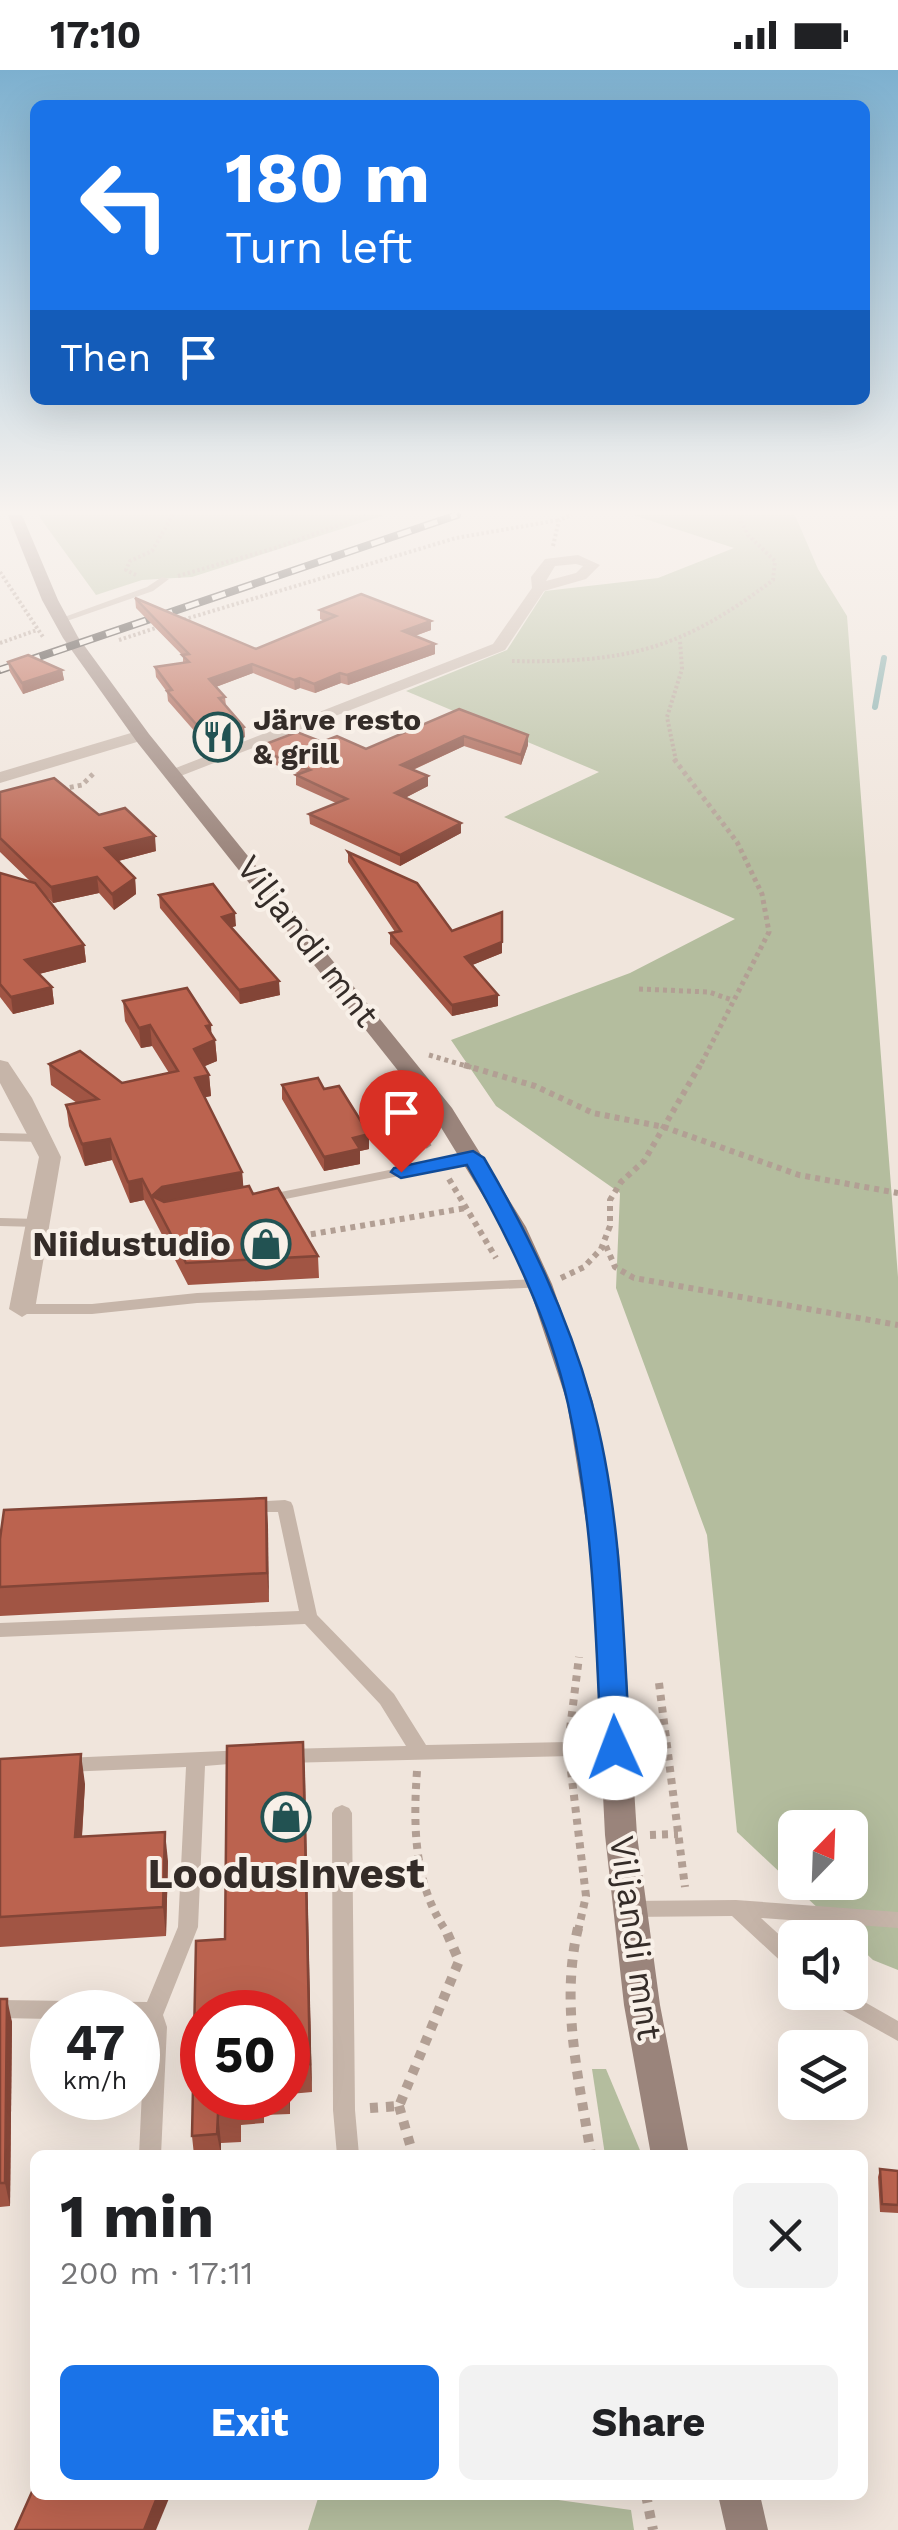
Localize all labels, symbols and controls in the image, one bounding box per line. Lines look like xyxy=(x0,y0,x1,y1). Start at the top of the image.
text: 17:10 xyxy=(50,13,141,57)
text: 180 m xyxy=(225,137,430,219)
icon: left xyxy=(60,140,190,270)
text: Turn left xyxy=(225,221,412,274)
icon: arrive xyxy=(171,330,226,385)
text: Then xyxy=(60,336,151,380)
place label: Järve resto & grill xyxy=(253,702,421,771)
restaurant icon: Järve resto & grill xyxy=(192,711,244,763)
street label: Viljandi mnt xyxy=(228,847,388,1035)
pin xyxy=(359,1070,444,1173)
icon: arrive xyxy=(374,1085,429,1140)
shop icon: Niidustudio xyxy=(240,1218,292,1270)
place label: Niidustudio xyxy=(32,1223,231,1265)
position arrow xyxy=(563,1696,667,1800)
shop icon: LoodusInvest xyxy=(260,1791,312,1843)
north arrow xyxy=(778,1810,868,1900)
map controls xyxy=(778,1810,868,2120)
street label: Viljandi mnt xyxy=(601,1833,671,2043)
place label: LoodusInvest xyxy=(148,1849,425,1898)
button: sound xyxy=(778,1920,868,2010)
speed limit sign: 50 xyxy=(180,1990,310,2120)
text: 47 xyxy=(65,2013,125,2072)
button: layers xyxy=(778,2030,868,2120)
text: km/h xyxy=(63,2066,127,2095)
text: 1 min xyxy=(60,2181,214,2252)
button: close xyxy=(733,2183,838,2288)
text: 200 m · 17:11 xyxy=(60,2254,253,2292)
button: Exit xyxy=(60,2365,439,2480)
button: Share xyxy=(459,2365,838,2480)

